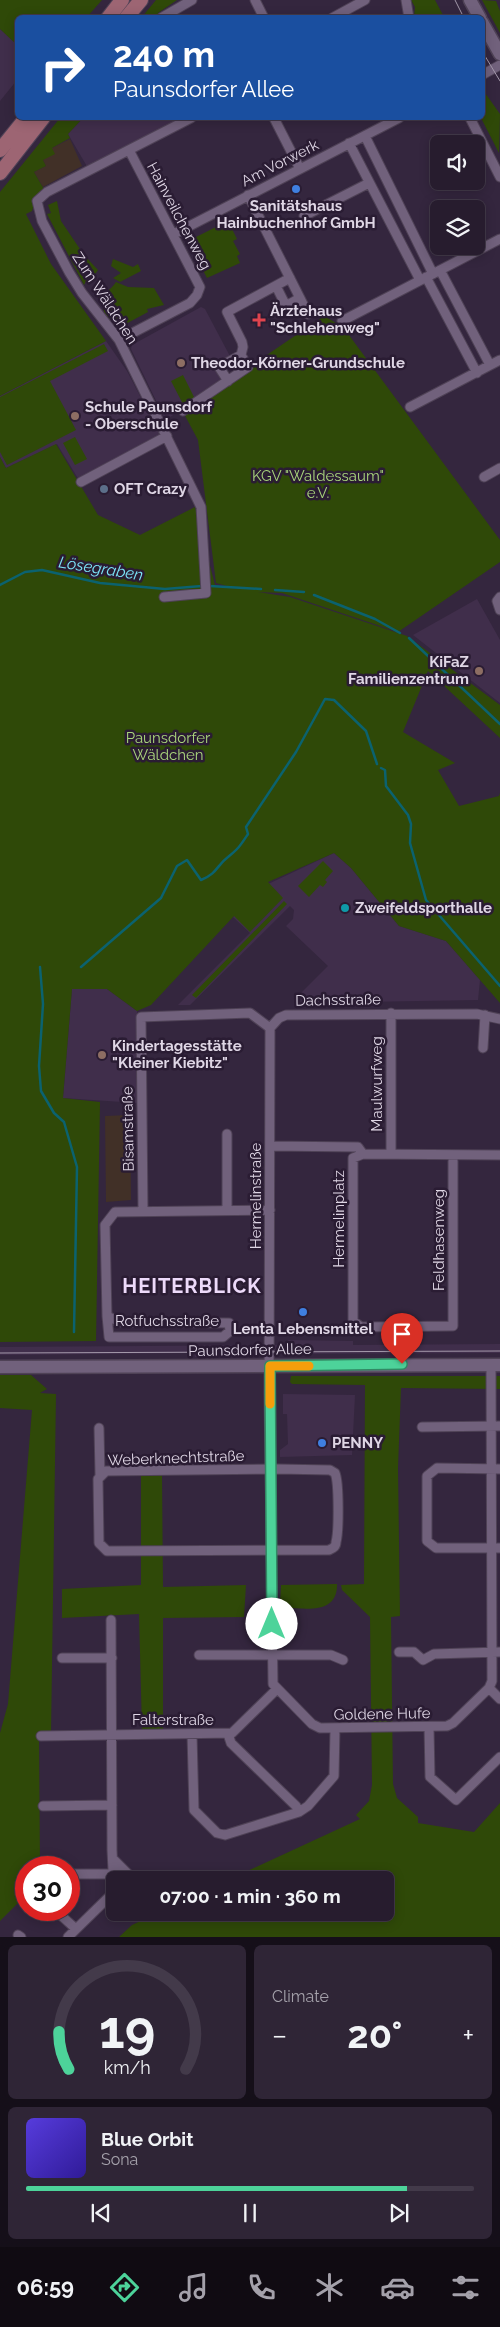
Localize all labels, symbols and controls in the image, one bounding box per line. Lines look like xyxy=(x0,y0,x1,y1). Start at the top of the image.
text: 240 m xyxy=(113,34,215,75)
icon: right xyxy=(30,35,95,100)
text: Paunsdorfer Allee xyxy=(113,76,294,102)
map controls xyxy=(430,135,485,255)
button: sound xyxy=(430,135,485,190)
street label: Am Vorwerk xyxy=(238,136,322,190)
street label: Hainveilchenweg xyxy=(143,159,215,273)
marker: Sanitätshaus Hainbuchenhof GmbH xyxy=(290,183,302,195)
place label: Sanitätshaus Hainbuchenhof GmbH xyxy=(216,197,376,232)
button: layers xyxy=(430,200,485,255)
street label: Zum Wäldchen xyxy=(69,249,141,347)
place label: Ärztehaus "Schlehenweg" xyxy=(270,302,380,337)
marker: Ärztehaus "Schlehenweg" xyxy=(252,313,266,327)
place label: Theodor-Körner-Grundschule xyxy=(191,354,405,372)
marker: Theodor-Körner-Grundschule xyxy=(175,357,187,369)
place label: Schule Paunsdorf - Oberschule xyxy=(85,398,212,433)
marker: Schule Paunsdorf - Oberschule xyxy=(69,410,81,422)
park label: KGV "Waldessaum" e.V. xyxy=(252,467,384,502)
place label: OFT Crazy xyxy=(114,480,187,498)
marker: OFT Crazy xyxy=(98,483,110,495)
water label: Lösegraben xyxy=(57,552,144,585)
place label: KiFaZ Familienzentrum xyxy=(348,653,469,688)
marker: KiFaZ Familienzentrum xyxy=(473,665,485,677)
park label: Paunsdorfer Wäldchen xyxy=(126,729,211,764)
place label: Zweifeldsporthalle xyxy=(355,899,492,917)
marker: Zweifeldsporthalle xyxy=(339,902,351,914)
street label: Dachsstraße xyxy=(295,990,381,1010)
street label: Maulwurfweg xyxy=(368,1036,386,1132)
place label: Kindertagesstätte "Kleiner Kiebitz" xyxy=(112,1037,242,1072)
marker: Kindertagesstätte "Kleiner Kiebitz" xyxy=(96,1049,108,1061)
street label: Bisamstraße xyxy=(118,1086,138,1172)
street label: Hermelinstraße xyxy=(247,1143,265,1249)
street label: Hermelinplatz xyxy=(330,1170,348,1268)
street label: Feldhasenweg xyxy=(430,1189,448,1291)
district label: HEITERBLICK xyxy=(122,1274,262,1298)
marker: Lenta Lebensmittel xyxy=(297,1306,309,1318)
street label: Rotfuchsstraße xyxy=(115,1312,219,1330)
pin xyxy=(381,1313,423,1364)
place label: Lenta Lebensmittel xyxy=(233,1320,373,1338)
icon: arrive xyxy=(388,1320,416,1348)
street label: Paunsdorfer Allee xyxy=(188,1340,312,1360)
place label: PENNY xyxy=(332,1434,383,1452)
marker: PENNY xyxy=(316,1437,328,1449)
street label: Weberknechtstraße xyxy=(107,1447,245,1469)
position arrow xyxy=(245,1597,297,1649)
street label: Goldene Hufe xyxy=(333,1704,431,1724)
street label: Falterstraße xyxy=(132,1711,214,1729)
speed limit sign: 30 xyxy=(15,1856,80,1921)
text: 07:00 · 1 min · 360 m xyxy=(159,1885,341,1907)
text: Climate xyxy=(272,1987,329,2006)
text: 19 xyxy=(99,1999,155,2060)
text: 20° xyxy=(347,2012,402,2057)
text: − xyxy=(272,2019,287,2052)
text: + xyxy=(462,2019,474,2052)
text: km/h xyxy=(103,2057,151,2078)
text: Blue Orbit xyxy=(101,2128,193,2150)
text: Sona xyxy=(101,2150,138,2169)
icon: previous xyxy=(87,2199,115,2227)
icon: pause xyxy=(236,2199,264,2227)
icon: next xyxy=(385,2199,413,2227)
icon: directions xyxy=(107,2270,142,2305)
icon: music xyxy=(176,2270,211,2305)
icon: phone xyxy=(244,2270,279,2305)
icon: climate xyxy=(312,2270,347,2305)
icon: car xyxy=(380,2270,415,2305)
icon: filters xyxy=(448,2270,483,2305)
text: 06:59 xyxy=(17,2274,74,2300)

